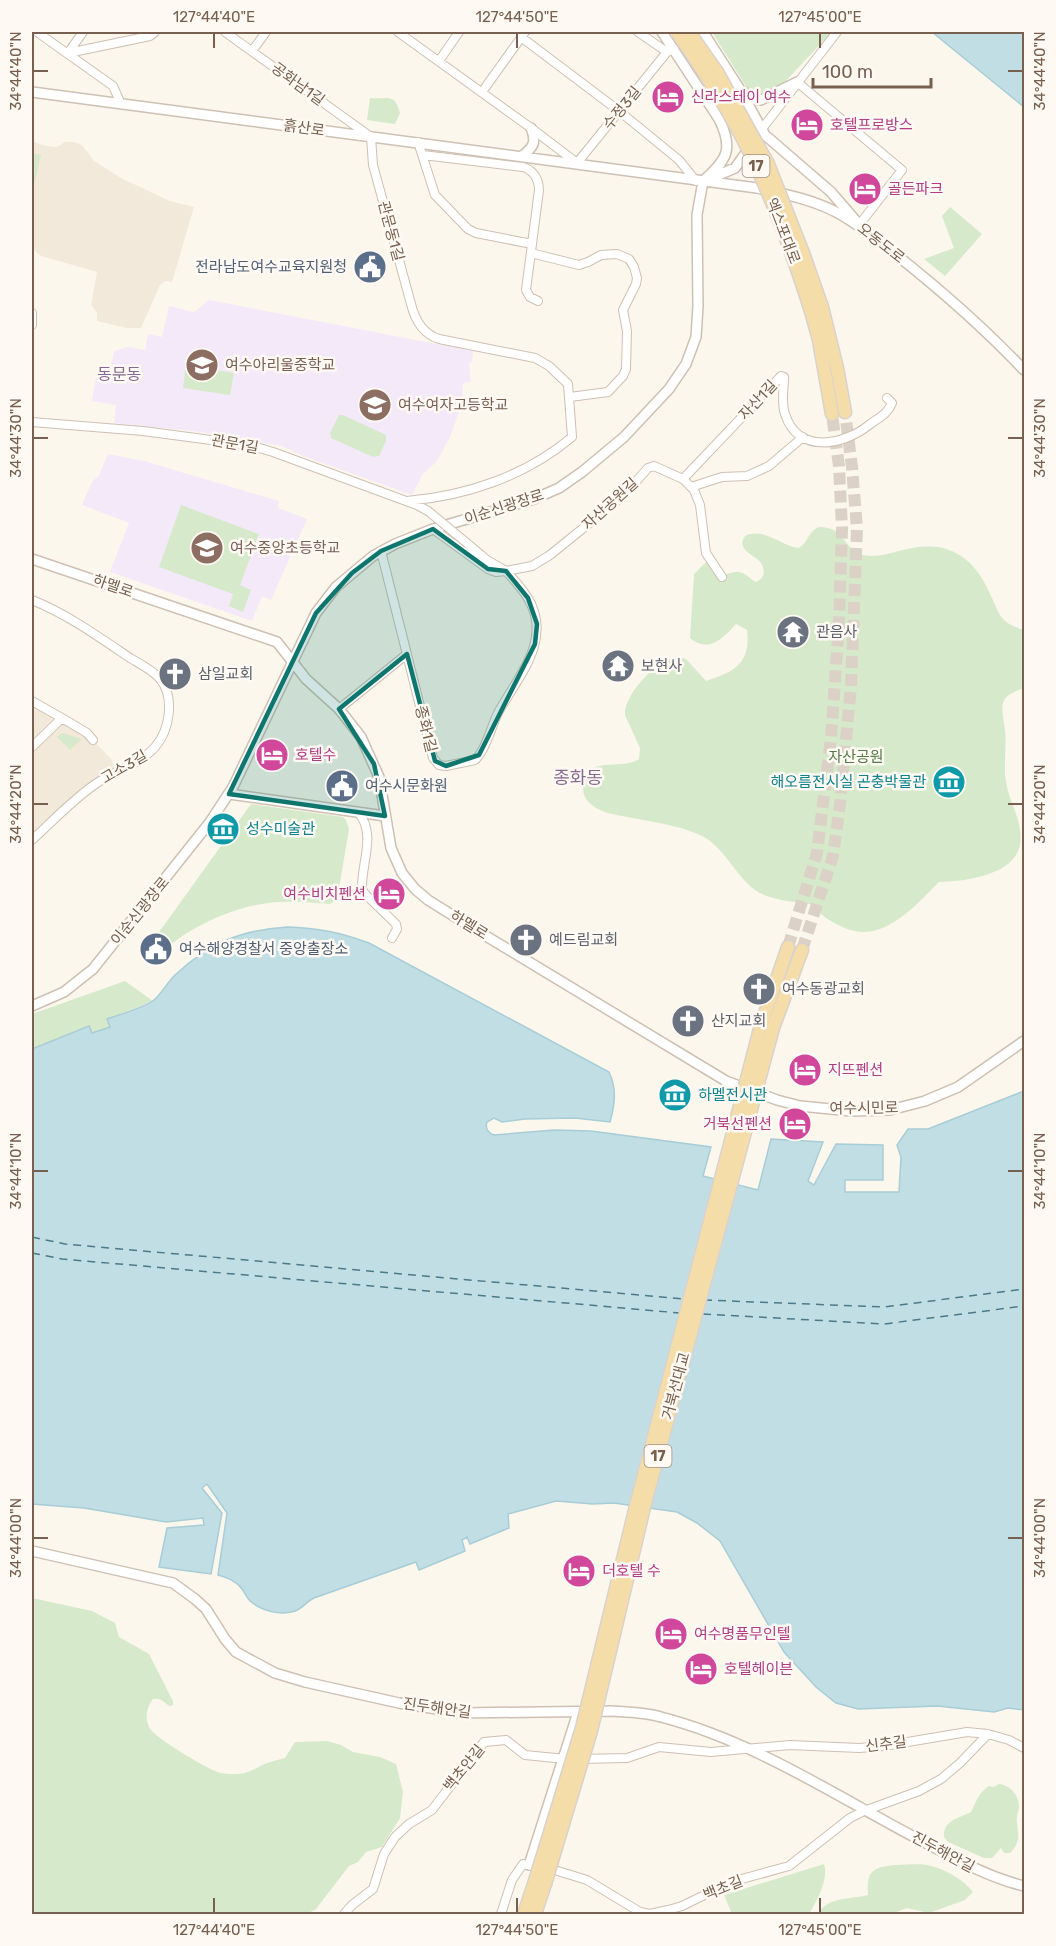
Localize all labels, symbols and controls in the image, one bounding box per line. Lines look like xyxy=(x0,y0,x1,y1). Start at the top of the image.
text: 127°44'40"E xyxy=(173,8,255,26)
text: 127°44'50"E xyxy=(476,8,558,26)
text: 127°45'00"E xyxy=(778,8,862,26)
text: 34°44'40"N xyxy=(7,31,25,111)
text: 34°44'40"N xyxy=(1031,31,1049,111)
scale bar xyxy=(813,51,932,89)
street label: 공화남1길 xyxy=(268,59,328,109)
text: 100 m xyxy=(822,61,873,83)
hotel icon: 신라스테이 여수 xyxy=(650,79,686,115)
street label: 수정3길 xyxy=(599,83,645,133)
place label: 신라스테이 여수 xyxy=(691,88,791,106)
hotel icon: 호텔프로방스 xyxy=(789,107,825,143)
street label: 흙산로 xyxy=(282,116,326,140)
place label: 호텔프로방스 xyxy=(830,116,913,134)
road number: 17 xyxy=(742,155,770,177)
hotel icon: 골든파크 xyxy=(847,171,883,207)
place label: 골든파크 xyxy=(888,180,943,198)
street label: 엑스포대로 xyxy=(762,196,804,266)
street label: 관문동1길 xyxy=(374,199,408,263)
street label: 오동도로 xyxy=(854,219,908,267)
public building icon: 전라남도여수교육지원청 xyxy=(352,249,388,285)
place label: 전라남도여수교육지원청 xyxy=(195,258,347,276)
school or university icon: 여수아리울중학교 xyxy=(184,347,220,383)
place label: 여수아리울중학교 xyxy=(225,356,335,374)
district label: 동문동 xyxy=(97,365,141,384)
street label: 자산1길 xyxy=(735,376,781,424)
school or university icon: 여수여자고등학교 xyxy=(357,387,393,423)
place label: 여수여자고등학교 xyxy=(398,396,508,414)
text: 34°44'30"N xyxy=(7,398,25,478)
text: 34°44'30"N xyxy=(1031,398,1049,478)
street label: 관문1길 xyxy=(210,431,260,457)
street label: 자산공원길 xyxy=(578,474,642,534)
street label: 이순신광장로 xyxy=(462,486,546,528)
school or university icon: 여수중앙초등학교 xyxy=(189,530,225,566)
place label: 여수중앙초등학교 xyxy=(230,539,340,557)
street label: 하멜로 xyxy=(90,571,136,601)
temple icon: 관음사 xyxy=(775,614,811,650)
place label: 관음사 xyxy=(816,623,858,641)
temple icon: 보현사 xyxy=(600,648,636,684)
church icon: 삼일교회 xyxy=(157,656,193,692)
place label: 보현사 xyxy=(641,657,683,675)
place label: 삼일교회 xyxy=(198,665,253,683)
street label: 종화1길 xyxy=(411,704,441,754)
hotel icon: 호텔수 xyxy=(254,737,290,773)
place label: 호텔수 xyxy=(295,746,336,764)
street label: 고소3길 xyxy=(98,747,150,787)
park label: 자산공원 xyxy=(828,748,884,766)
text: 34°44'20"N xyxy=(7,764,25,844)
museum icon: 해오름전시실 곤충박물관 xyxy=(931,764,967,800)
text: 34°44'20"N xyxy=(1031,764,1049,844)
district label: 종화동 xyxy=(553,767,603,789)
public building icon: 여수시문화원 xyxy=(324,768,360,804)
place label: 해오름전시실 곤충박물관 xyxy=(771,773,926,791)
place label: 여수시문화원 xyxy=(365,777,448,795)
museum icon: 성수미술관 xyxy=(205,811,241,847)
place label: 성수미술관 xyxy=(246,820,315,838)
street label: 이순신광장로 xyxy=(107,873,173,949)
hotel icon: 여수비치펜션 xyxy=(371,876,407,912)
place label: 여수비치펜션 xyxy=(283,885,366,903)
street label: 하멜로 xyxy=(447,907,491,943)
church icon: 예드림교회 xyxy=(508,922,544,958)
public building icon: 여수해양경찰서 중앙출장소 xyxy=(138,931,174,967)
place label: 예드림교회 xyxy=(549,931,618,949)
place label: 여수해양경찰서 중앙출장소 xyxy=(179,940,348,958)
church icon: 여수동광교회 xyxy=(741,971,777,1007)
place label: 여수동광교회 xyxy=(782,980,865,998)
church icon: 산지교회 xyxy=(670,1003,706,1039)
place label: 산지교회 xyxy=(711,1012,766,1030)
hotel icon: 지뜨펜션 xyxy=(787,1052,823,1088)
place label: 지뜨펜션 xyxy=(828,1061,883,1079)
museum icon: 하멜전시관 xyxy=(657,1077,693,1113)
place label: 하멜전시관 xyxy=(698,1086,767,1104)
street label: 여수시민로 xyxy=(829,1098,899,1118)
hotel icon: 거북선펜션 xyxy=(777,1106,813,1142)
place label: 거북선펜션 xyxy=(703,1115,772,1133)
text: 34°44'10"N xyxy=(7,1132,25,1210)
text: 34°44'10"N xyxy=(1031,1132,1049,1210)
street label: 거북선대교 xyxy=(658,1350,694,1422)
road number: 17 xyxy=(644,1445,672,1467)
text: 34°44'00"N xyxy=(7,1498,25,1578)
text: 34°44'00"N xyxy=(1031,1498,1049,1578)
hotel icon: 더호텔 수 xyxy=(561,1553,597,1589)
place label: 더호텔 수 xyxy=(602,1562,661,1580)
hotel icon: 여수명품무인텔 xyxy=(653,1616,689,1652)
place label: 여수명품무인텔 xyxy=(694,1625,791,1643)
hotel icon: 호텔헤이븐 xyxy=(683,1651,719,1687)
place label: 호텔헤이븐 xyxy=(724,1660,793,1678)
street label: 진두해안길 xyxy=(402,1694,472,1722)
street label: 신추길 xyxy=(864,1733,908,1755)
street label: 백초안길 xyxy=(440,1741,488,1795)
street label: 진두해안길 xyxy=(908,1828,978,1876)
street label: 백초길 xyxy=(700,1872,746,1904)
text: 127°44'40"E xyxy=(173,1921,255,1939)
text: 127°44'50"E xyxy=(476,1921,558,1939)
text: 127°45'00"E xyxy=(778,1921,862,1939)

